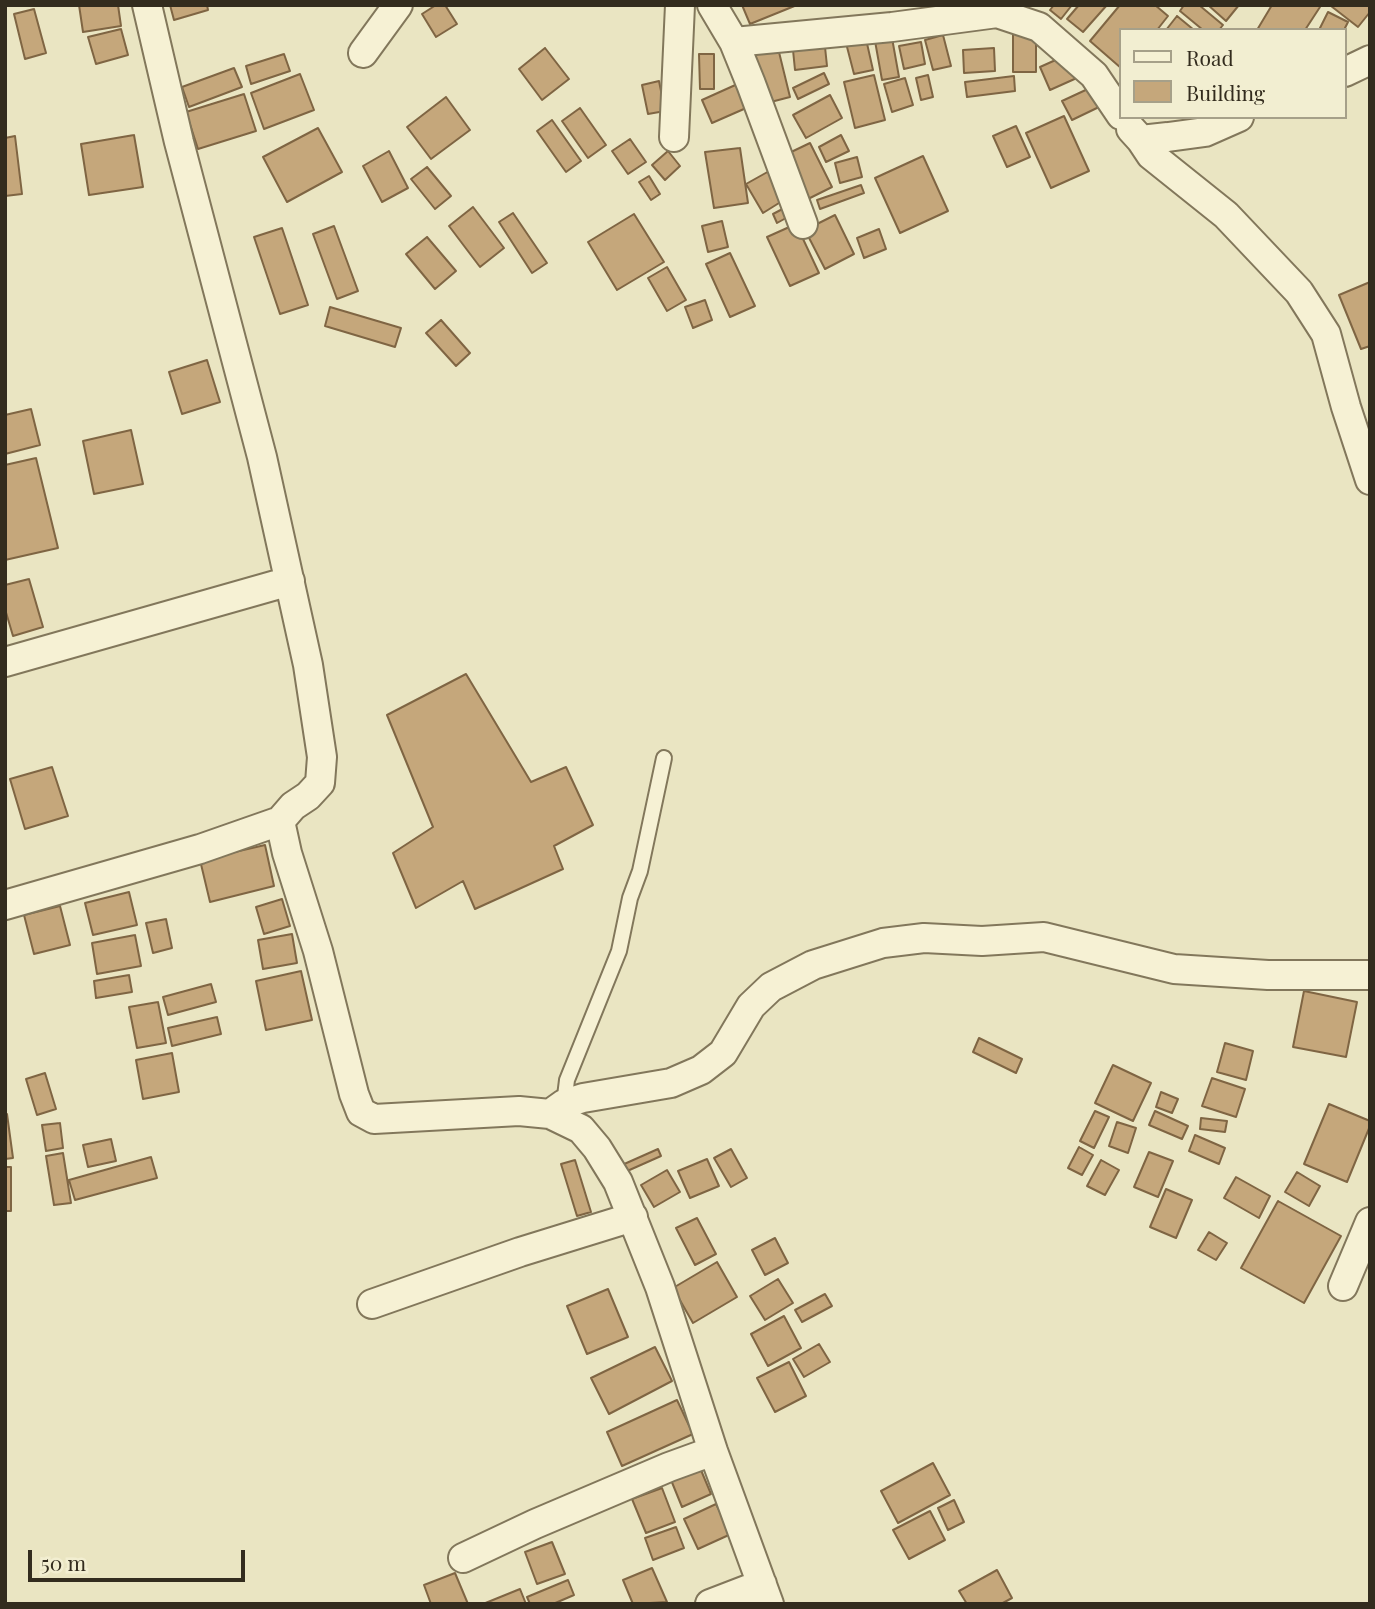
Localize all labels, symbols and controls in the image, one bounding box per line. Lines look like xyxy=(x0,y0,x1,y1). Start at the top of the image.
legend xyxy=(1120,28,1347,119)
text: Road xyxy=(1186,43,1234,71)
text: Building xyxy=(1186,78,1265,106)
scale bar xyxy=(32,1536,248,1580)
text: 50 m xyxy=(41,1548,86,1576)

